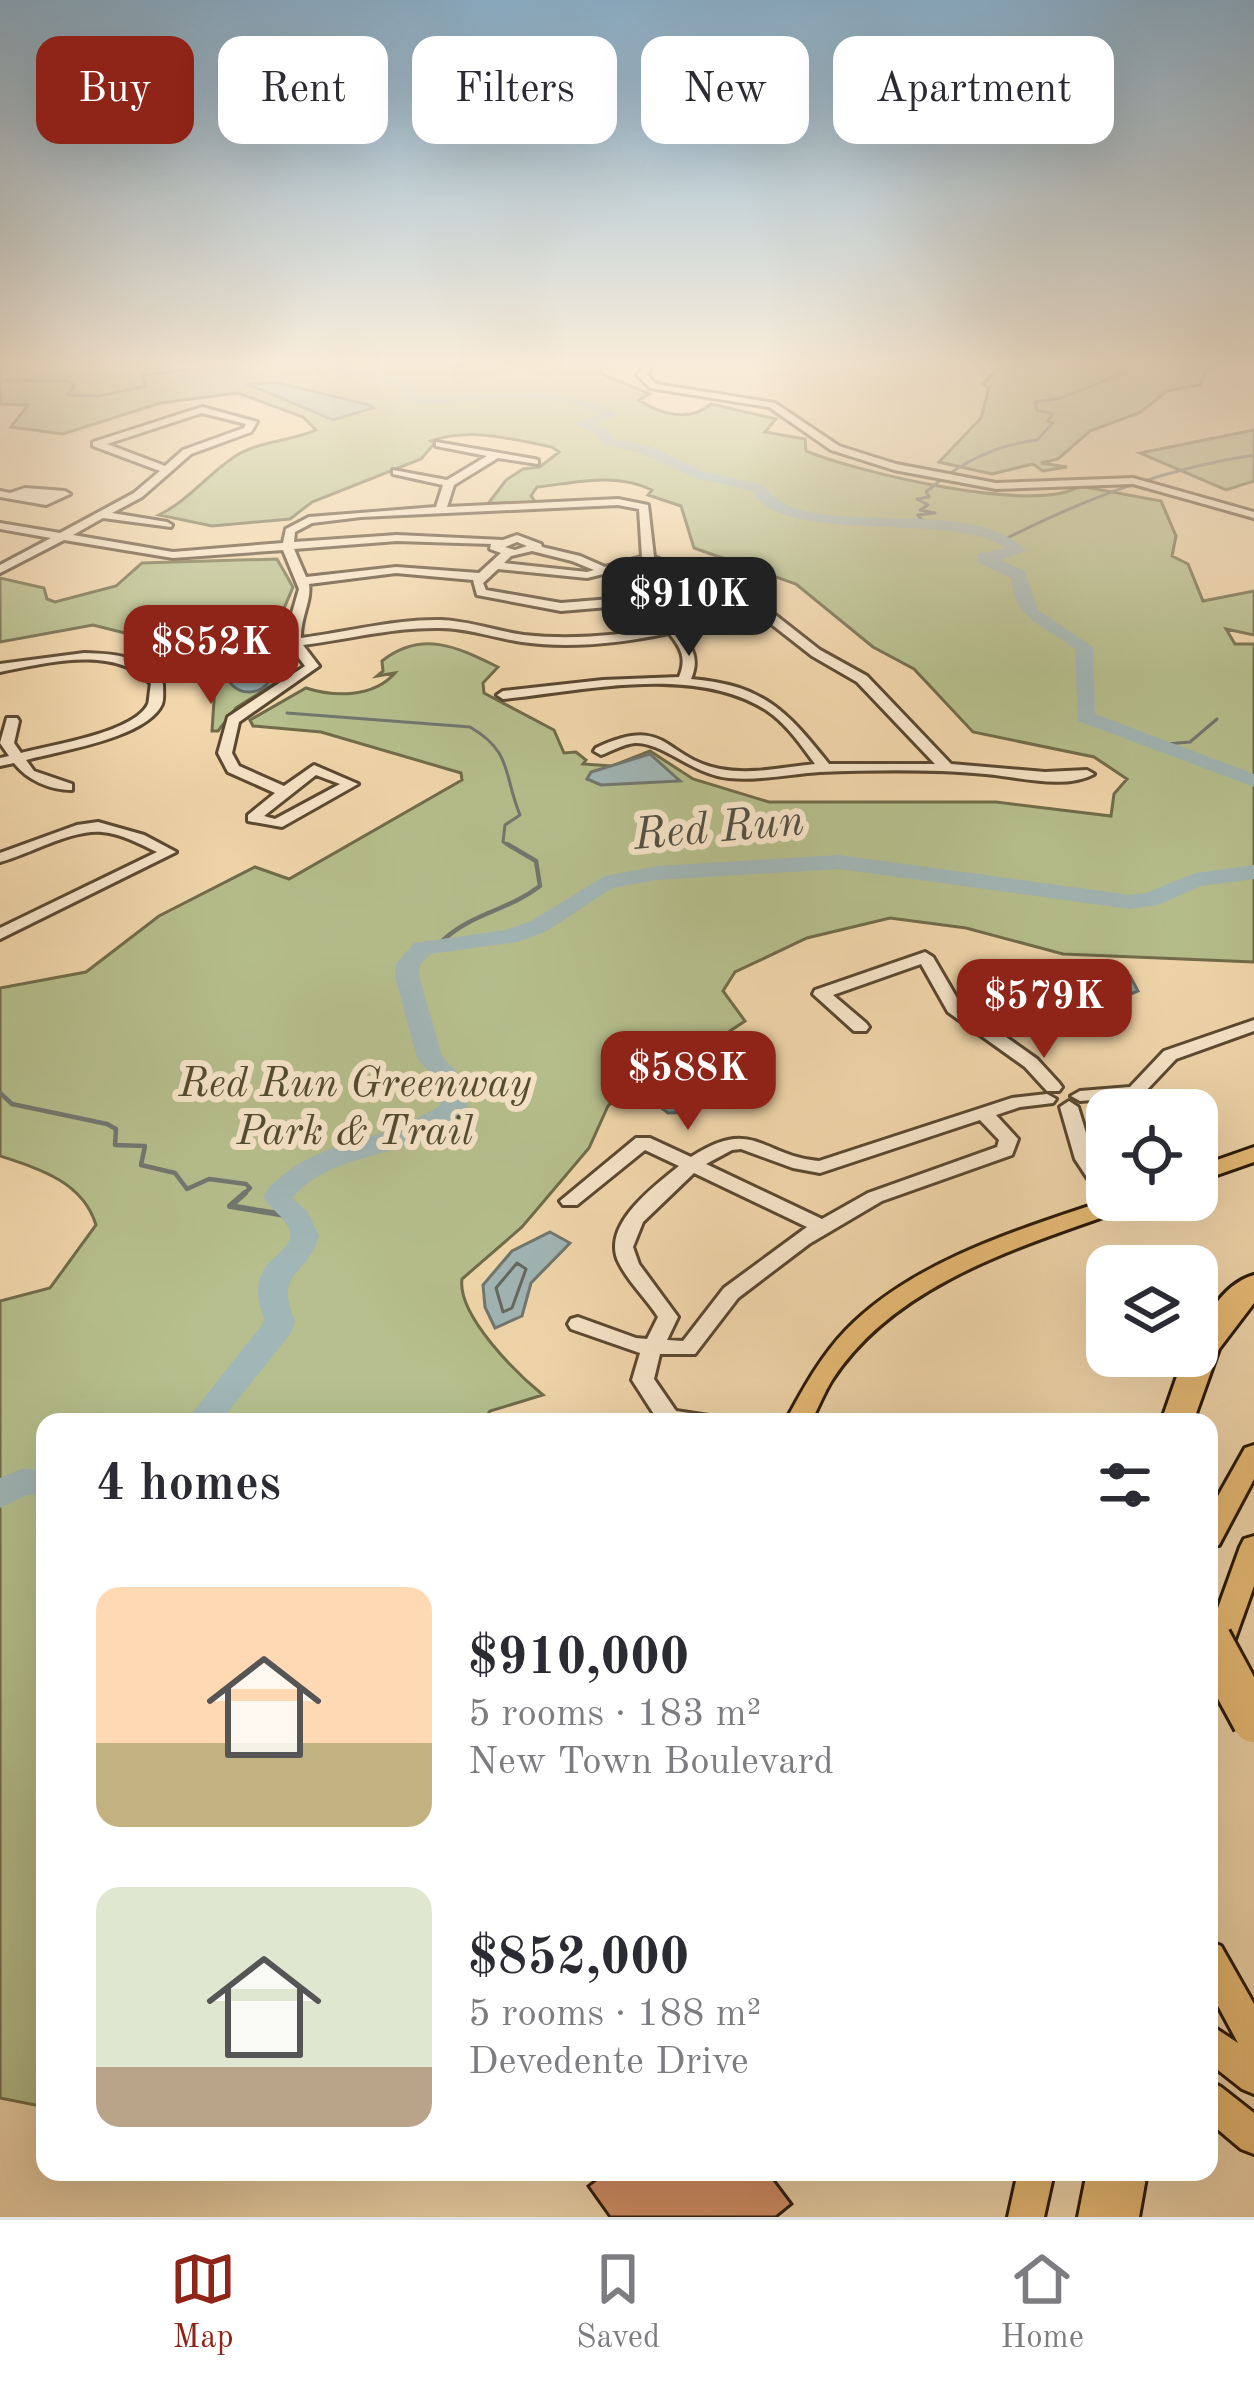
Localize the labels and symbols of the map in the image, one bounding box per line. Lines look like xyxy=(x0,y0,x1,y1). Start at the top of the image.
pin: $910K xyxy=(605,557,773,659)
pin: $852K xyxy=(127,605,295,707)
water label: Red Run xyxy=(631,800,806,860)
pin: $579K xyxy=(960,959,1128,1061)
pin: $588K xyxy=(604,1031,772,1133)
park label: Red Run Greenway Park & Trail xyxy=(177,1064,532,1154)

